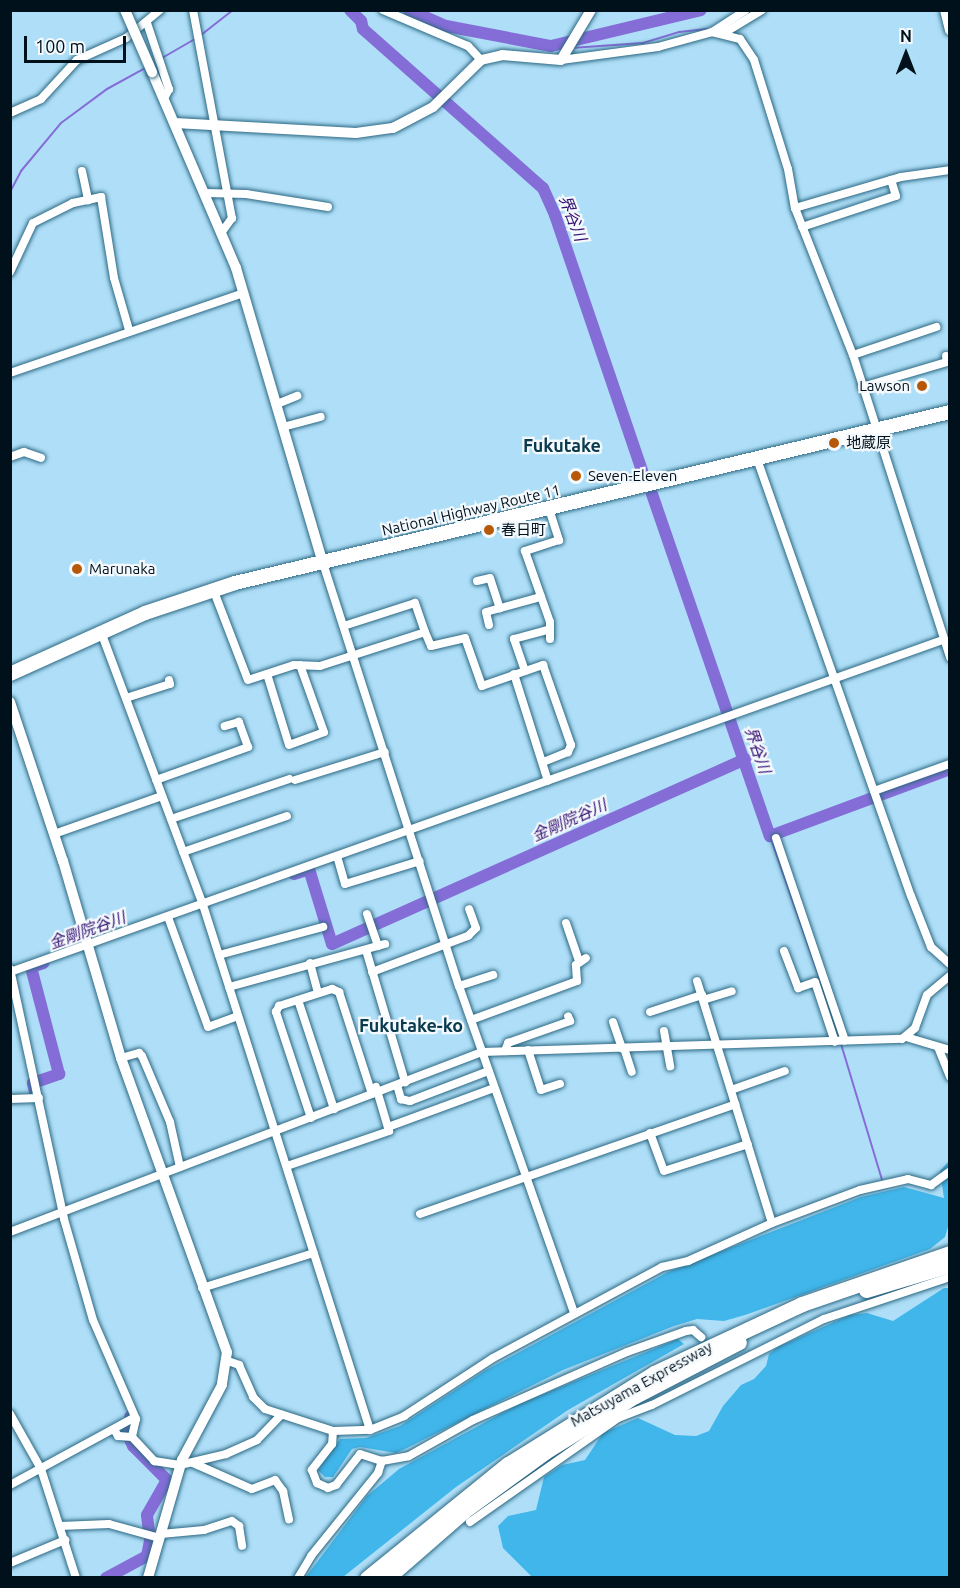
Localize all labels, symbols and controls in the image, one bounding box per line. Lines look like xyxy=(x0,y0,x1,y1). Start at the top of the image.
scale bar xyxy=(27,24,129,62)
north arrow xyxy=(876,24,936,84)
text: N xyxy=(900,27,912,45)
text: 100 m xyxy=(35,36,85,56)
water label: 界谷川 xyxy=(555,192,591,244)
place label: Lawson xyxy=(859,377,910,395)
marker: Lawson xyxy=(915,379,929,393)
district label: Fukutake xyxy=(523,434,601,456)
place label: 地蔵原 xyxy=(846,434,891,452)
marker: 地蔵原 xyxy=(827,436,841,450)
place label: Seven-Eleven xyxy=(588,467,677,485)
marker: Seven-Eleven xyxy=(569,469,583,483)
street label: National Highway Route 11 xyxy=(380,481,562,539)
place label: 春日町 xyxy=(501,521,546,539)
marker: 春日町 xyxy=(482,523,496,537)
place label: Marunaka xyxy=(89,560,156,578)
marker: Marunaka xyxy=(70,562,84,576)
water label: 界谷川 xyxy=(741,724,775,776)
water label: 金剛院谷川 xyxy=(529,795,609,845)
water label: 金剛院谷川 xyxy=(46,907,128,953)
district label: Fukutake-ko xyxy=(359,1014,463,1036)
street label: Matsuyama Expressway xyxy=(567,1338,715,1430)

